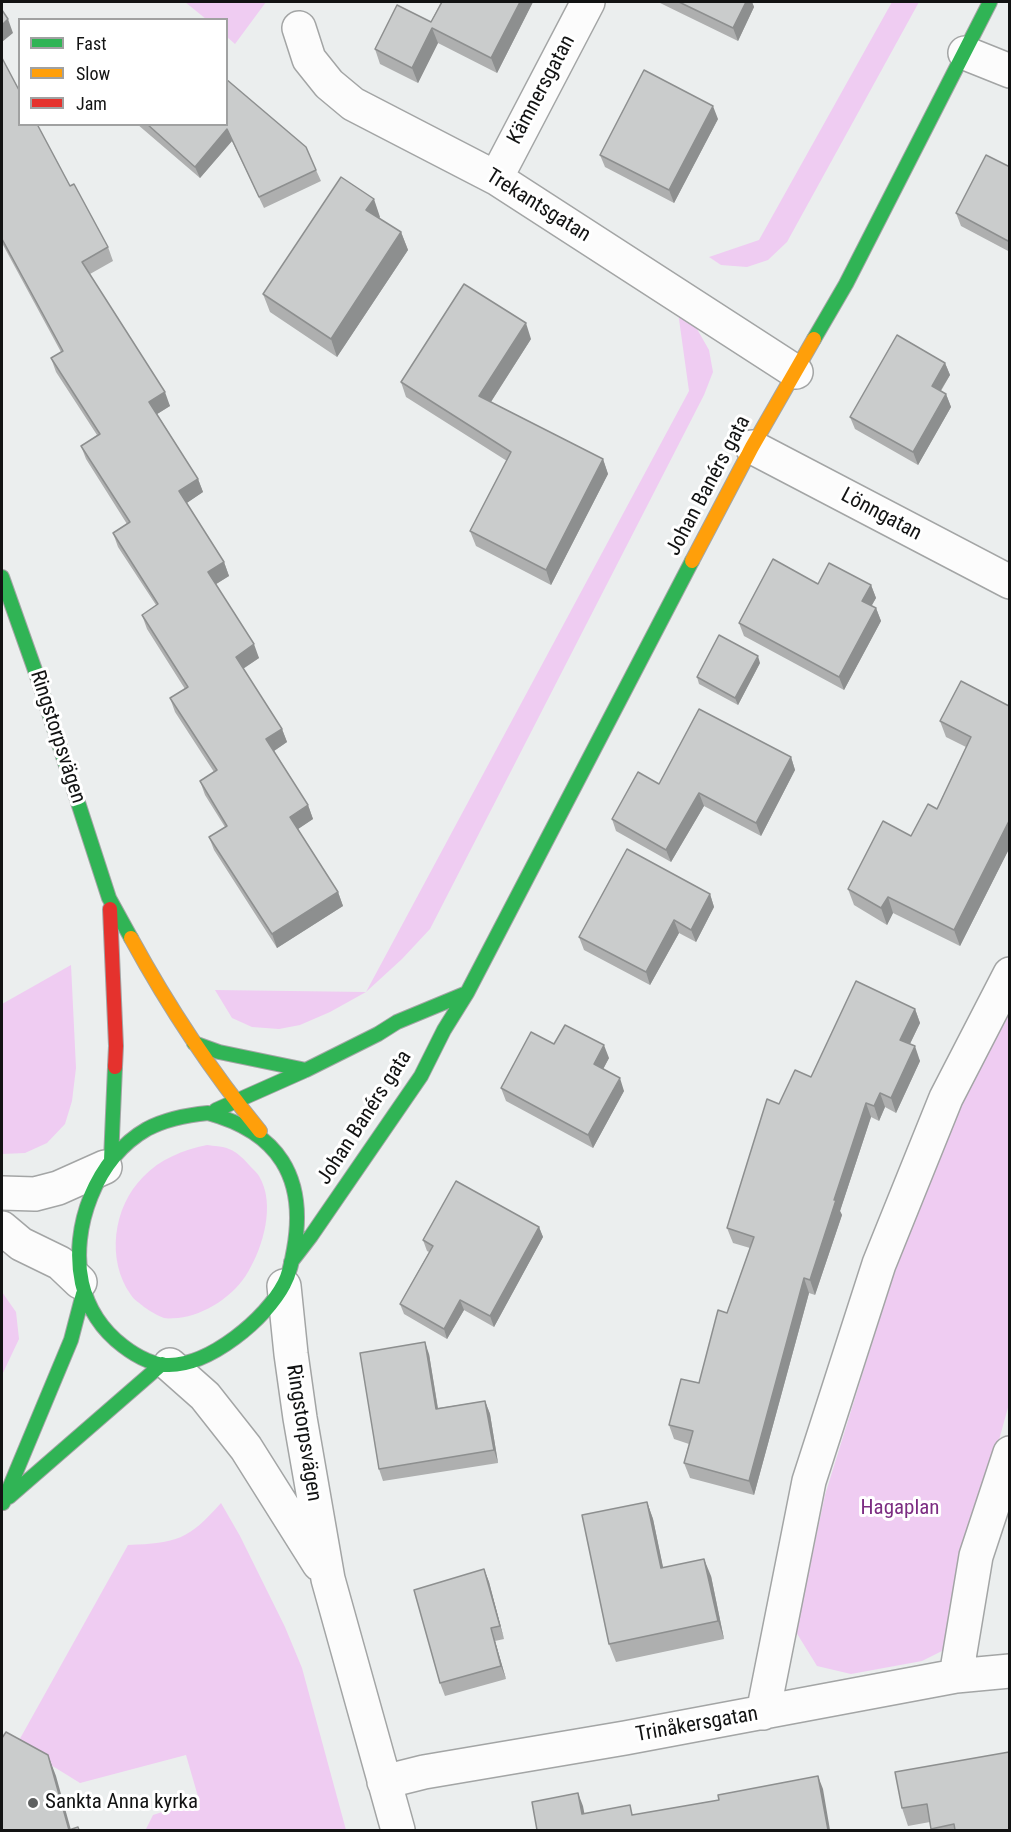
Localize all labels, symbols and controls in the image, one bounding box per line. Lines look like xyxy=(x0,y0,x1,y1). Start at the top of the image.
legend xyxy=(18,18,228,126)
street label: Kämnersgatan xyxy=(503,31,581,149)
text: Fast xyxy=(76,33,107,54)
text: Slow xyxy=(76,63,110,84)
text: Jam xyxy=(76,93,107,114)
street label: Trekantsgatan xyxy=(481,164,595,248)
street label: Johan Banérs gata xyxy=(662,412,756,560)
street label: Lönngatan xyxy=(836,483,926,547)
street label: Ringstorpsvägen xyxy=(24,667,90,807)
street label: Johan Banérs gata xyxy=(312,1046,418,1190)
street label: Ringstorpsvägen xyxy=(280,1363,326,1503)
park label: Hagaplan xyxy=(861,1496,939,1522)
street label: Trinåkersgatan xyxy=(634,1702,760,1748)
place label: Sankta Anna kyrka xyxy=(45,1790,198,1816)
marker: Sankta Anna kyrka xyxy=(26,1796,40,1810)

